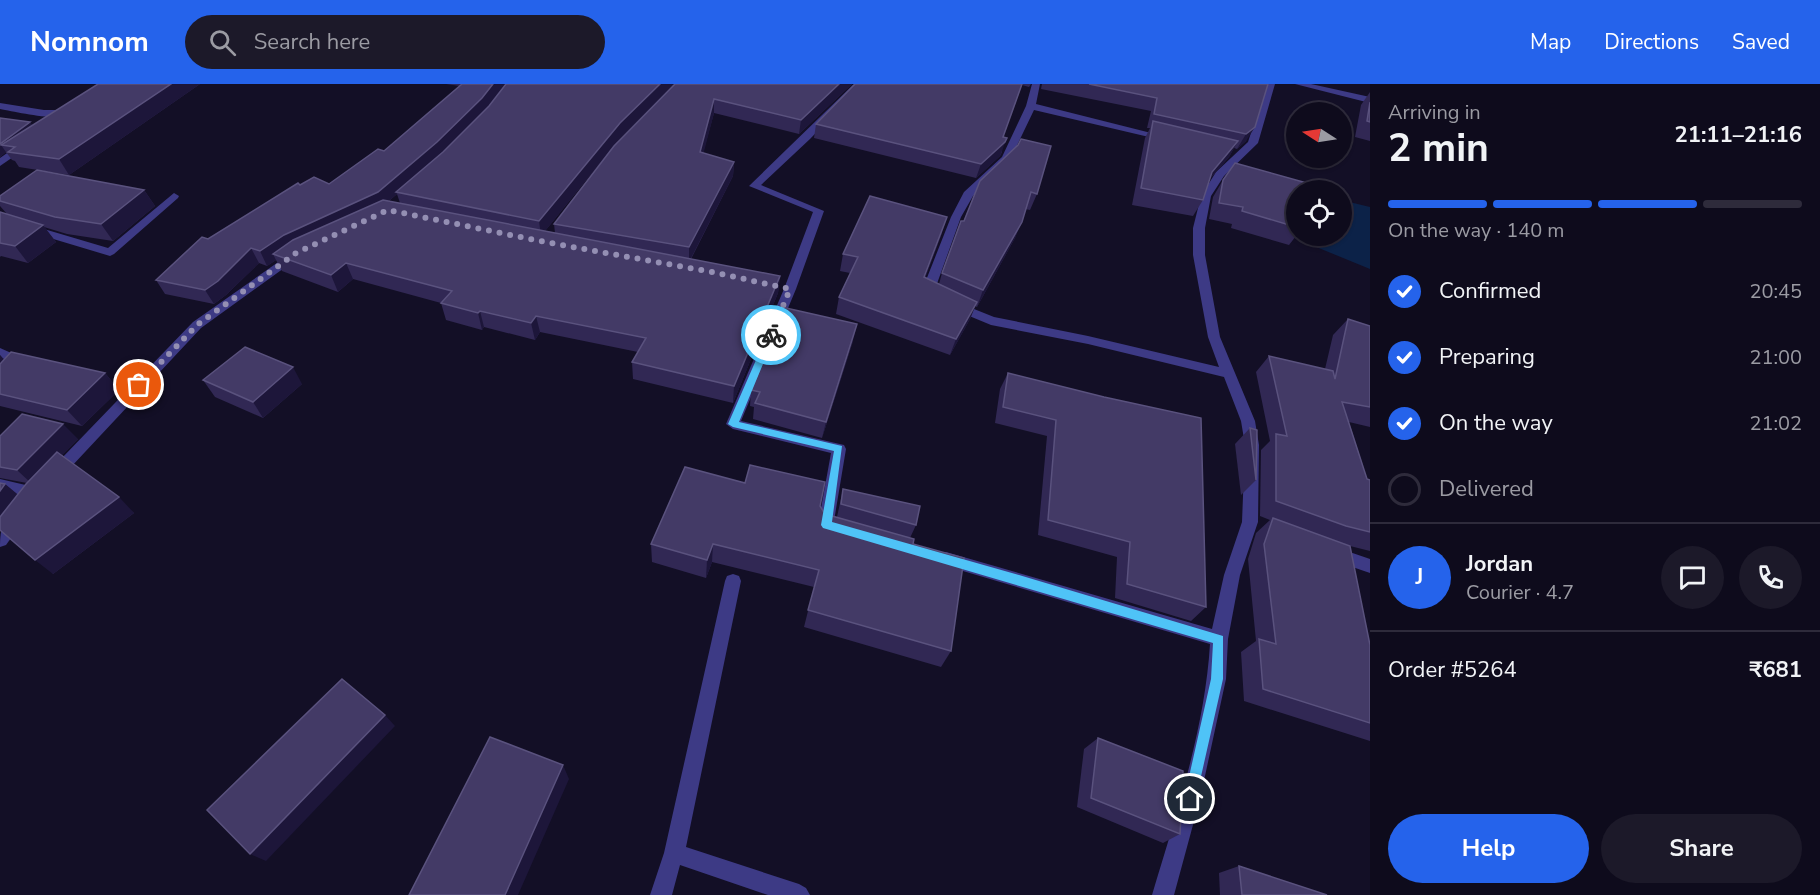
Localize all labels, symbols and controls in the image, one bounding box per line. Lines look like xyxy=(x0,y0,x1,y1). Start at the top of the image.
search box xyxy=(185,15,605,69)
text: Nomnom xyxy=(30,23,149,61)
icon: search xyxy=(206,26,239,59)
text: Search here xyxy=(254,27,370,57)
text: Map xyxy=(1530,28,1571,56)
text: Directions xyxy=(1604,28,1699,56)
text: Saved xyxy=(1732,28,1790,56)
text: Arriving in xyxy=(1388,99,1481,126)
north arrow xyxy=(1286,102,1352,168)
map controls xyxy=(1286,102,1352,246)
text: 21:11–21:16 xyxy=(1674,120,1802,150)
text: 2 min xyxy=(1388,122,1489,175)
button: locate xyxy=(1286,180,1352,246)
text: On the way · 140 m xyxy=(1388,217,1564,244)
icon: check xyxy=(1388,275,1421,308)
text: Confirmed xyxy=(1439,276,1541,306)
text: 20:45 xyxy=(1749,278,1802,305)
courier xyxy=(741,305,801,365)
icon: bike xyxy=(755,319,788,352)
icon: check xyxy=(1388,341,1421,374)
text: Preparing xyxy=(1439,342,1535,372)
text: 21:00 xyxy=(1749,344,1802,371)
pin xyxy=(113,359,164,410)
icon: bag xyxy=(122,368,155,401)
icon: check xyxy=(1388,407,1421,440)
text: On the way xyxy=(1439,408,1553,438)
text: 21:02 xyxy=(1749,410,1802,437)
text: Delivered xyxy=(1439,474,1534,504)
button: chat xyxy=(1661,546,1724,609)
button: phone xyxy=(1739,546,1802,609)
text: Jordan xyxy=(1466,549,1533,579)
text: J xyxy=(1416,562,1423,592)
text: Courier · 4.7 xyxy=(1466,579,1574,606)
text: Order #5264 xyxy=(1388,655,1517,685)
text: ₹681 xyxy=(1749,655,1802,685)
pin xyxy=(1164,773,1215,824)
icon: home xyxy=(1173,782,1206,815)
button: Help xyxy=(1388,814,1589,883)
button: Share xyxy=(1601,814,1802,883)

